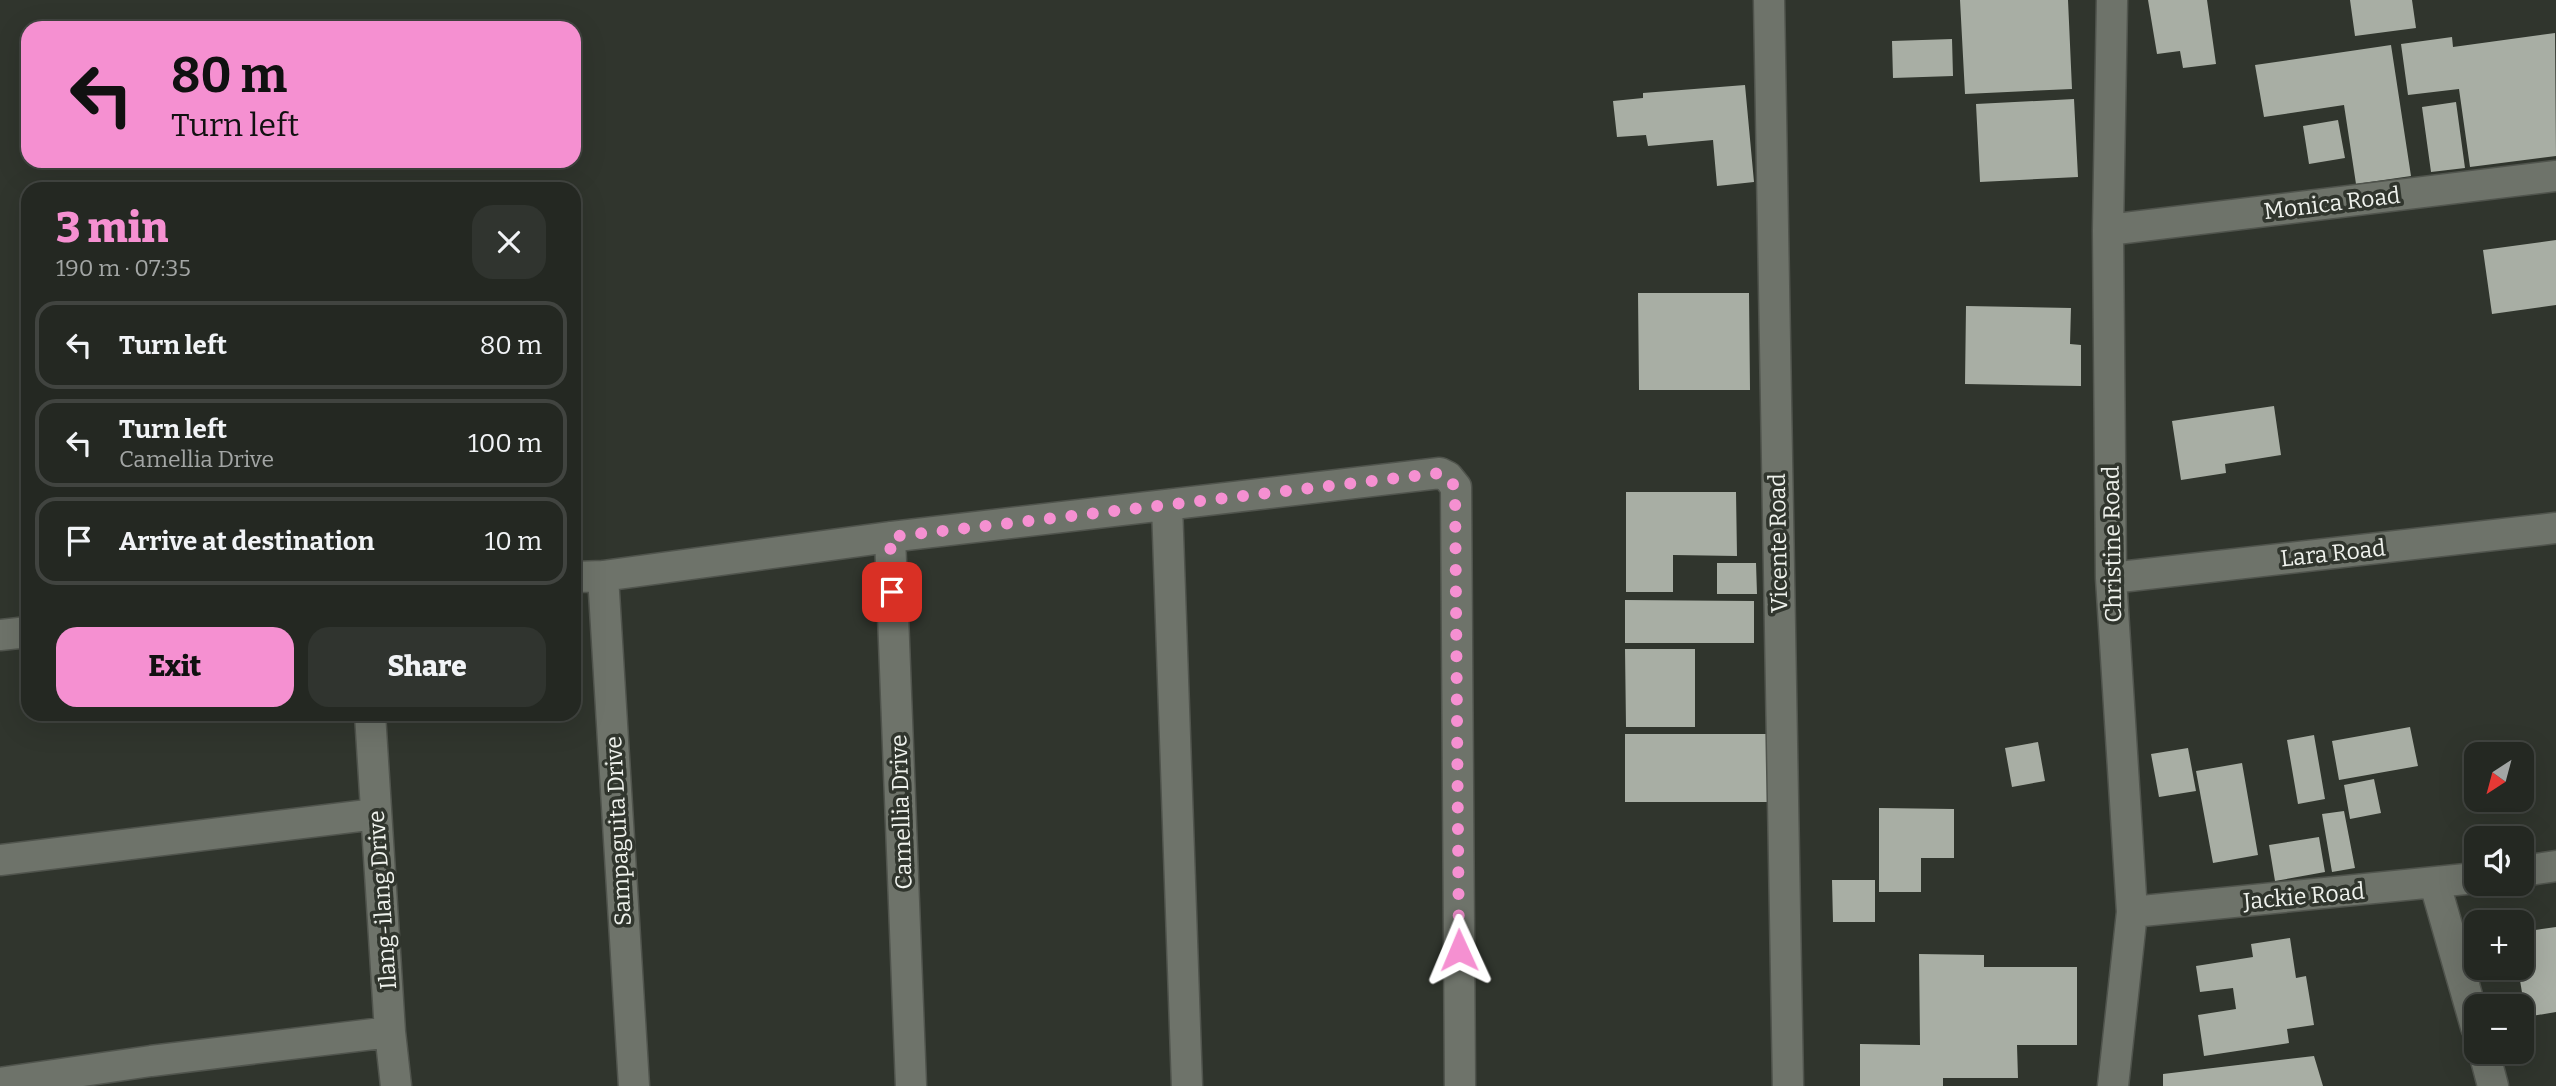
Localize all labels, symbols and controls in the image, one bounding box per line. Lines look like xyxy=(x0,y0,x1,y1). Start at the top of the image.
text: 80 m xyxy=(171,46,287,105)
icon: left xyxy=(56,49,147,140)
text: Turn left xyxy=(171,106,299,144)
street label: Monica Road xyxy=(2262,181,2402,225)
text: 3 min xyxy=(56,203,169,253)
button: close xyxy=(472,205,546,279)
text: 190 m · 07:35 xyxy=(56,254,191,282)
icon: left xyxy=(60,326,98,364)
text: Turn left xyxy=(119,330,227,361)
text: 80 m xyxy=(480,330,542,361)
text: Turn left xyxy=(119,414,227,445)
icon: left xyxy=(60,424,98,462)
text: 100 m xyxy=(468,428,542,459)
text: Camellia Drive xyxy=(119,445,274,473)
street label: Christine Road xyxy=(2097,465,2127,623)
street label: Vicente Road xyxy=(1763,473,1793,613)
icon: arrive xyxy=(60,522,98,560)
text: Arrive at destination xyxy=(119,526,374,557)
text: 10 m xyxy=(485,526,542,557)
street label: Lara Road xyxy=(2279,534,2387,572)
pin xyxy=(862,562,922,622)
icon: arrive xyxy=(873,573,911,611)
button: Exit xyxy=(56,627,294,707)
button: Share xyxy=(308,627,546,707)
street label: Camellia Drive xyxy=(884,734,918,890)
street label: Sampaguita Drive xyxy=(599,735,637,927)
north arrow xyxy=(2464,742,2534,812)
map controls xyxy=(2464,742,2534,1064)
street label: Ilang-ilang Drive xyxy=(362,810,402,990)
button: sound xyxy=(2464,826,2534,896)
street label: Jackie Road xyxy=(2241,877,2366,915)
button: + xyxy=(2464,910,2534,980)
position arrow xyxy=(1422,913,1496,987)
button: − xyxy=(2464,994,2534,1064)

